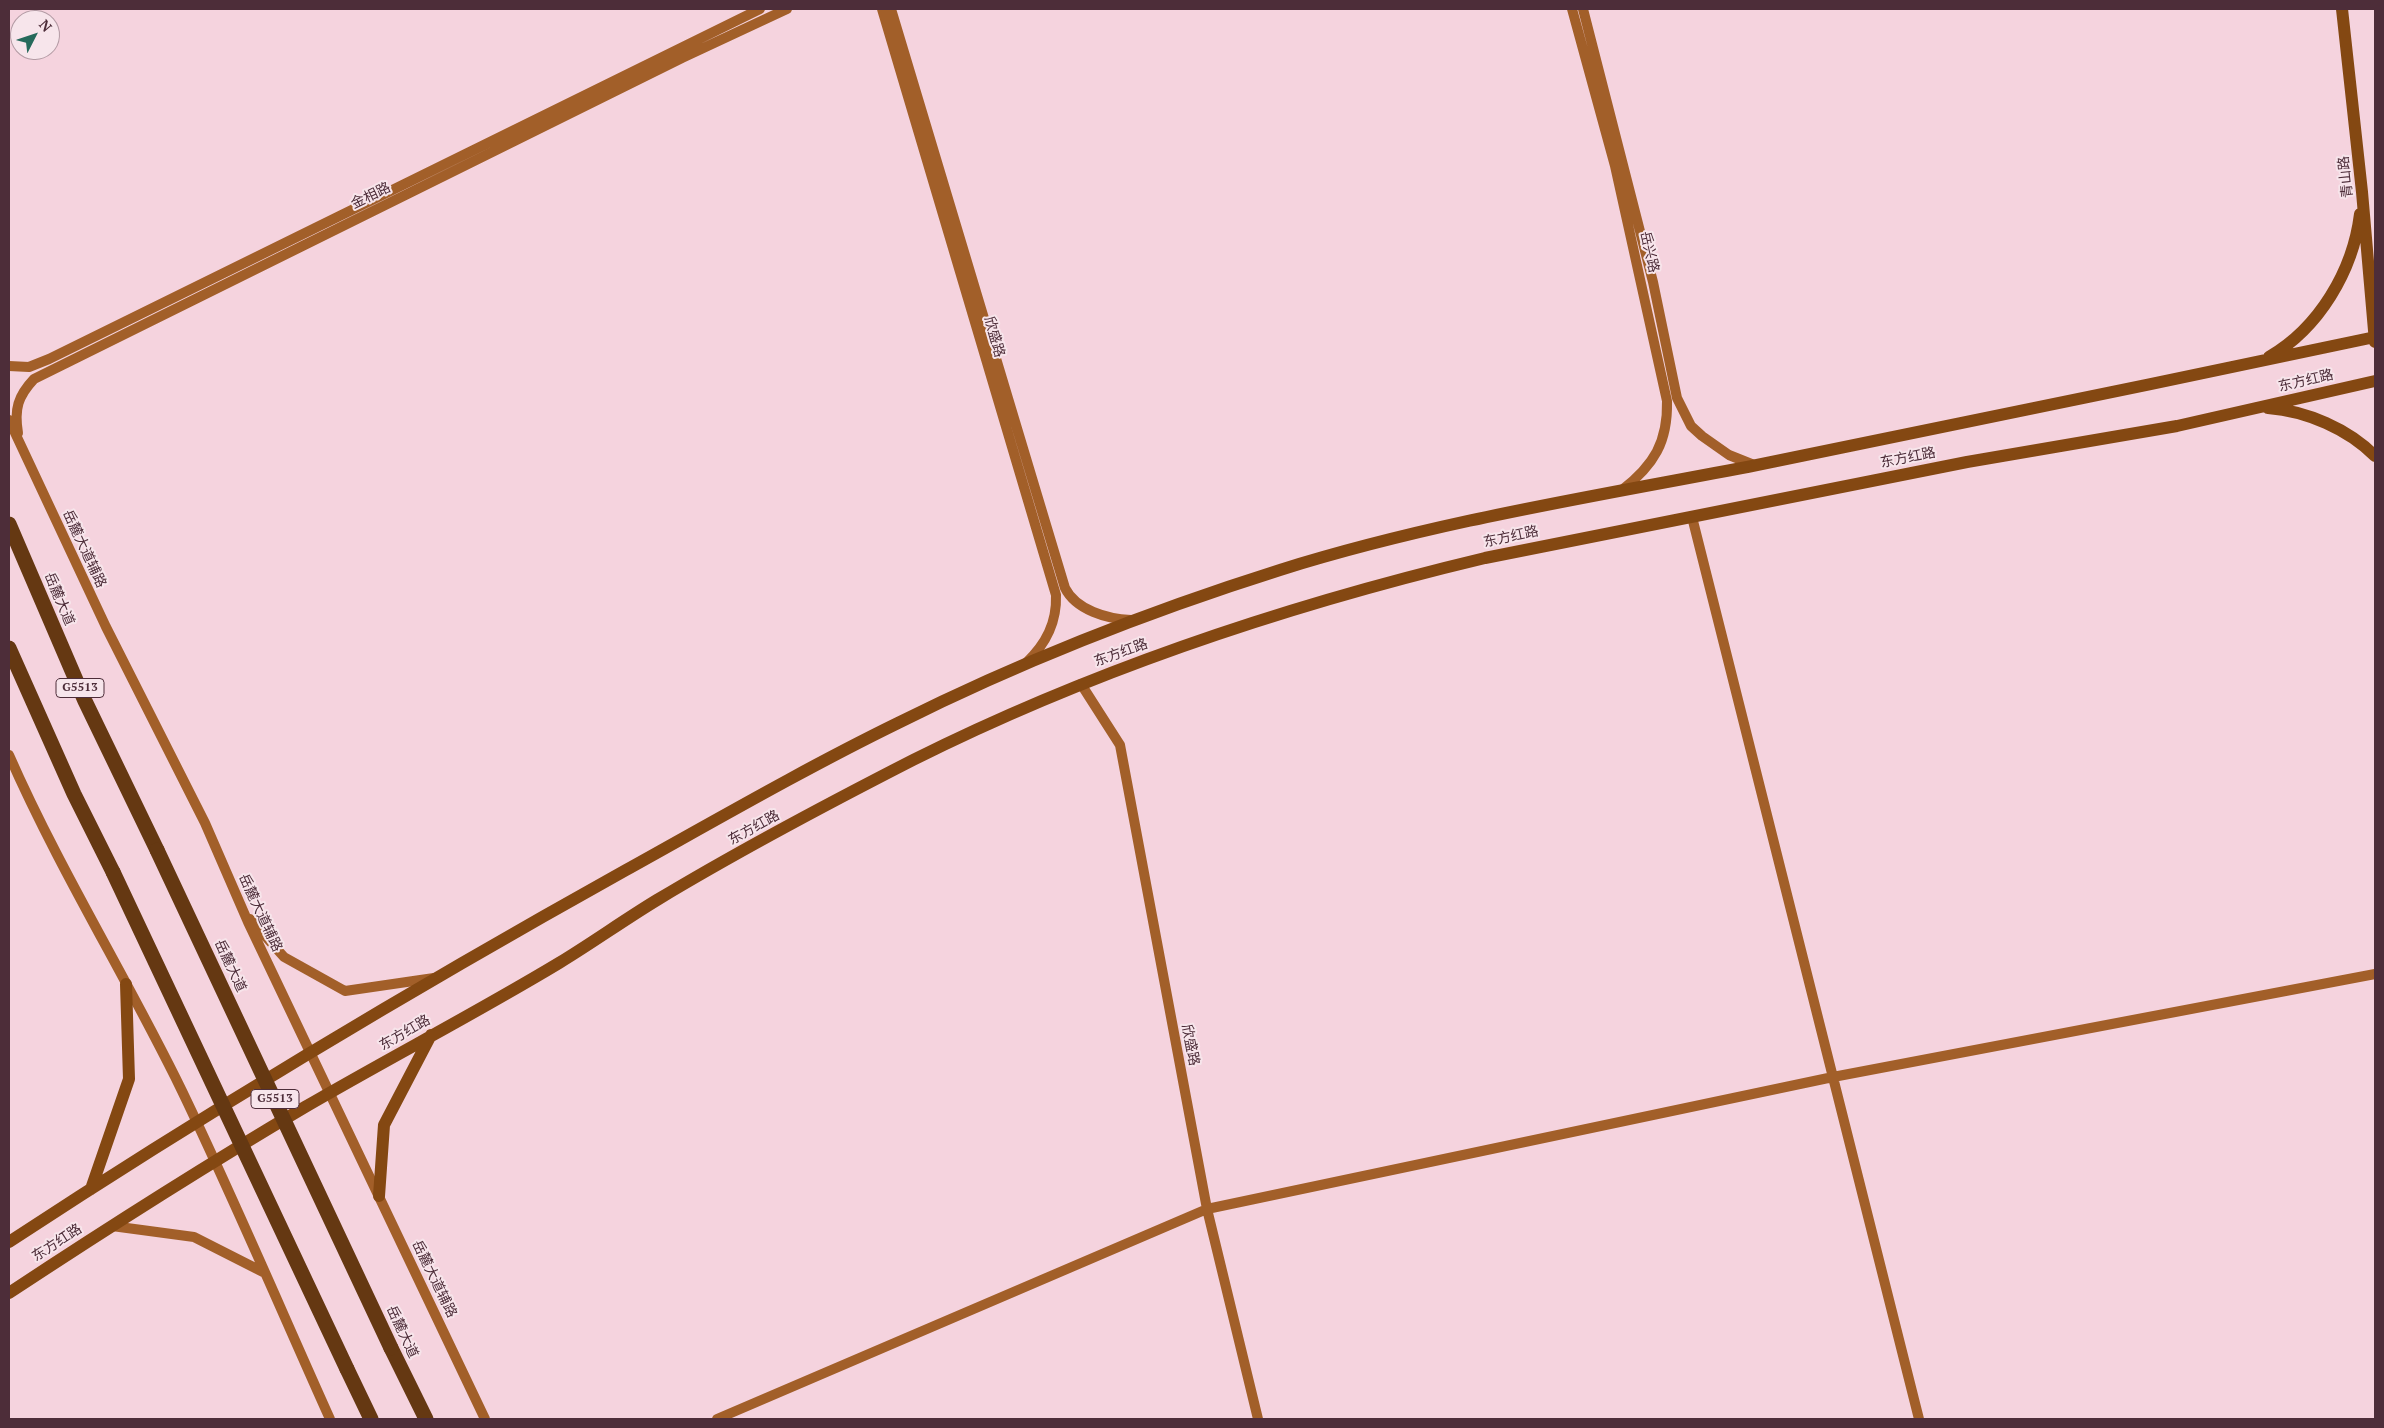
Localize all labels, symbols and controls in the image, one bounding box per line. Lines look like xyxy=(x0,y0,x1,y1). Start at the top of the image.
north arrow xyxy=(10,10,60,60)
text: N xyxy=(35,15,57,36)
street label: 青山路 xyxy=(2335,155,2357,199)
street label: 金相路 xyxy=(348,179,394,213)
street label: 岳兴路 xyxy=(1636,230,1662,274)
street label: 欣盛路 xyxy=(980,314,1008,360)
street label: 东方红路 xyxy=(2277,367,2335,395)
street label: 东方红路 xyxy=(1879,444,1937,472)
street label: 岳麓大道辅路 xyxy=(59,507,109,591)
street label: 东方红路 xyxy=(1482,523,1540,551)
street label: 岳麓大道 xyxy=(40,570,78,628)
street label: 东方红路 xyxy=(1092,636,1150,670)
road number: G5513 xyxy=(56,678,104,698)
street label: 东方红路 xyxy=(725,807,783,849)
street label: 岳麓大道辅路 xyxy=(235,871,285,955)
street label: 岳麓大道 xyxy=(211,937,249,995)
street label: 东方红路 xyxy=(377,1012,433,1054)
street label: 欣盛路 xyxy=(1178,1023,1202,1067)
road number: G5513 xyxy=(251,1090,299,1108)
street label: 东方红路 xyxy=(29,1221,85,1265)
street label: 岳麓大道辅路 xyxy=(408,1238,460,1320)
street label: 岳麓大道 xyxy=(383,1303,421,1361)

